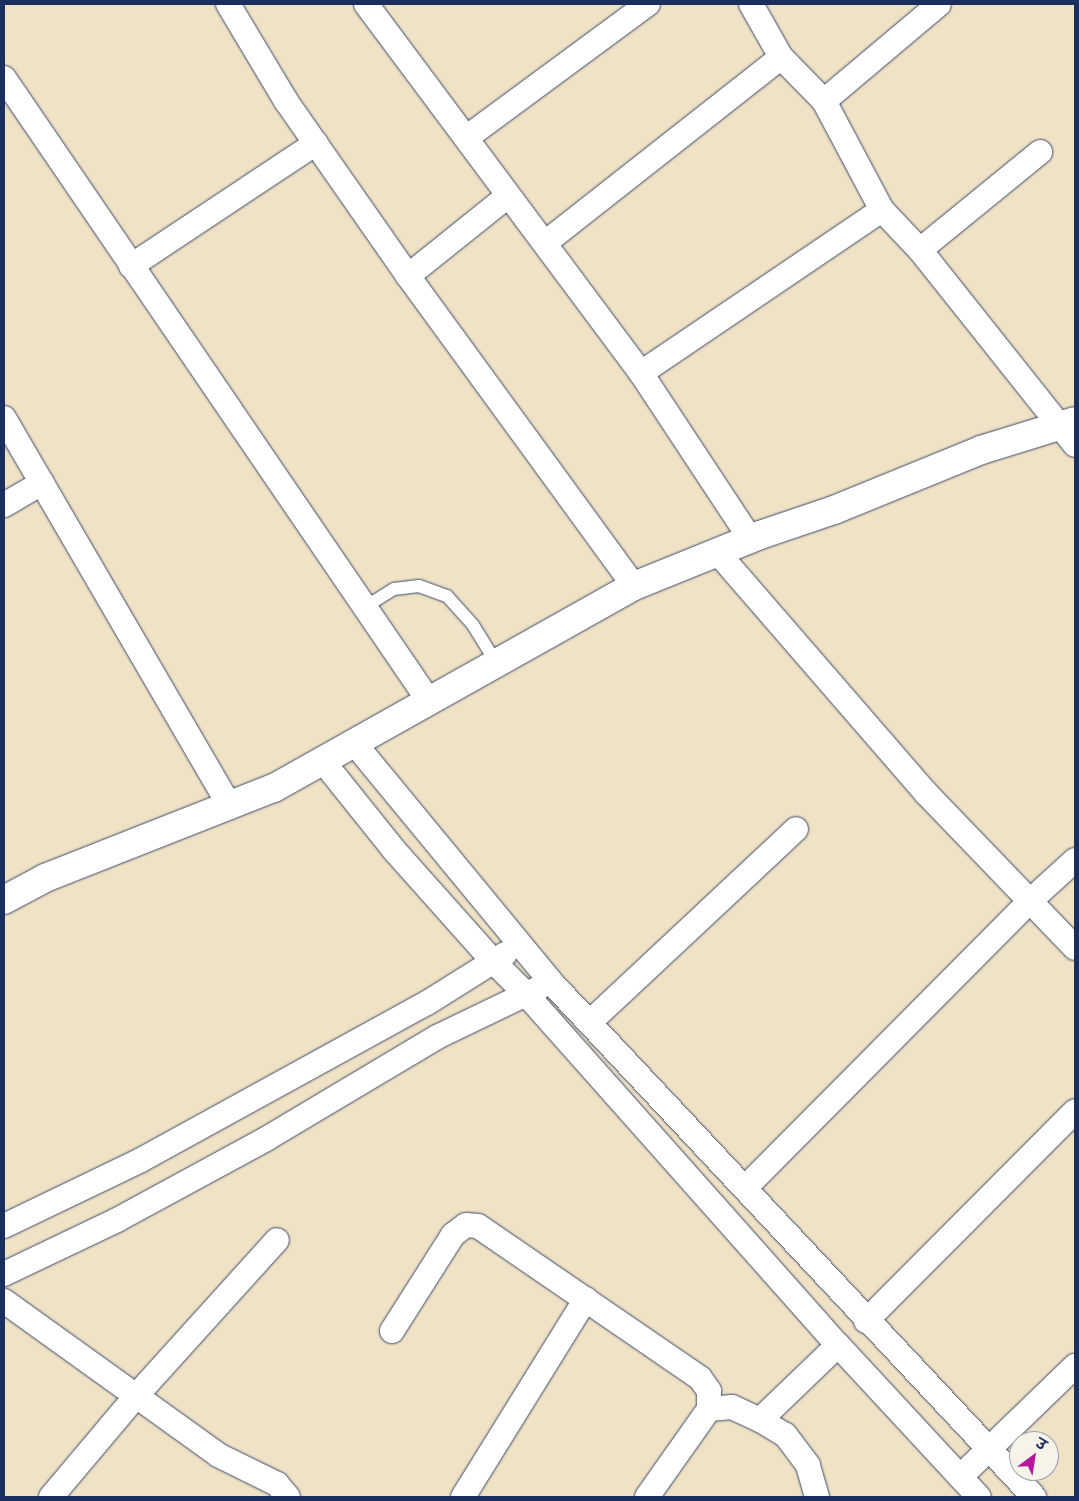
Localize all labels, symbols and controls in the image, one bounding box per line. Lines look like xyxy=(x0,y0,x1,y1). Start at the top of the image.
north arrow xyxy=(1009,1431,1059,1481)
text: उ xyxy=(1033,1434,1050,1454)

